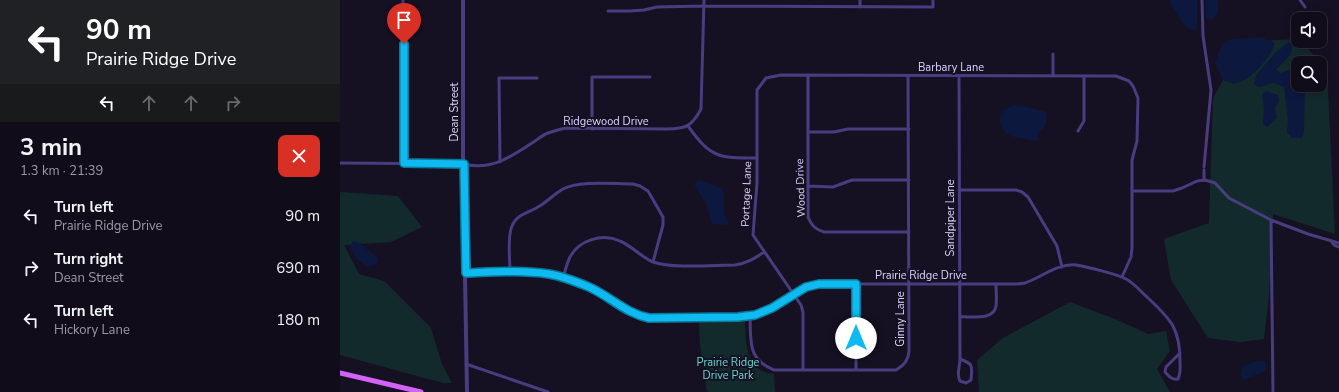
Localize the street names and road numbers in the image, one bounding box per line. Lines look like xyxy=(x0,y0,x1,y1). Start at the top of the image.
street label: Barbary Lane xyxy=(918,60,984,75)
street label: Dean Street xyxy=(447,82,462,141)
street label: Ridgewood Drive xyxy=(563,114,649,129)
street label: Wood Drive xyxy=(792,158,809,218)
street label: Portage Lane xyxy=(738,161,755,227)
street label: Sandpiper Lane xyxy=(943,179,958,257)
street label: Prairie Ridge Drive xyxy=(875,268,967,283)
street label: Ginny Lane xyxy=(893,291,908,347)

